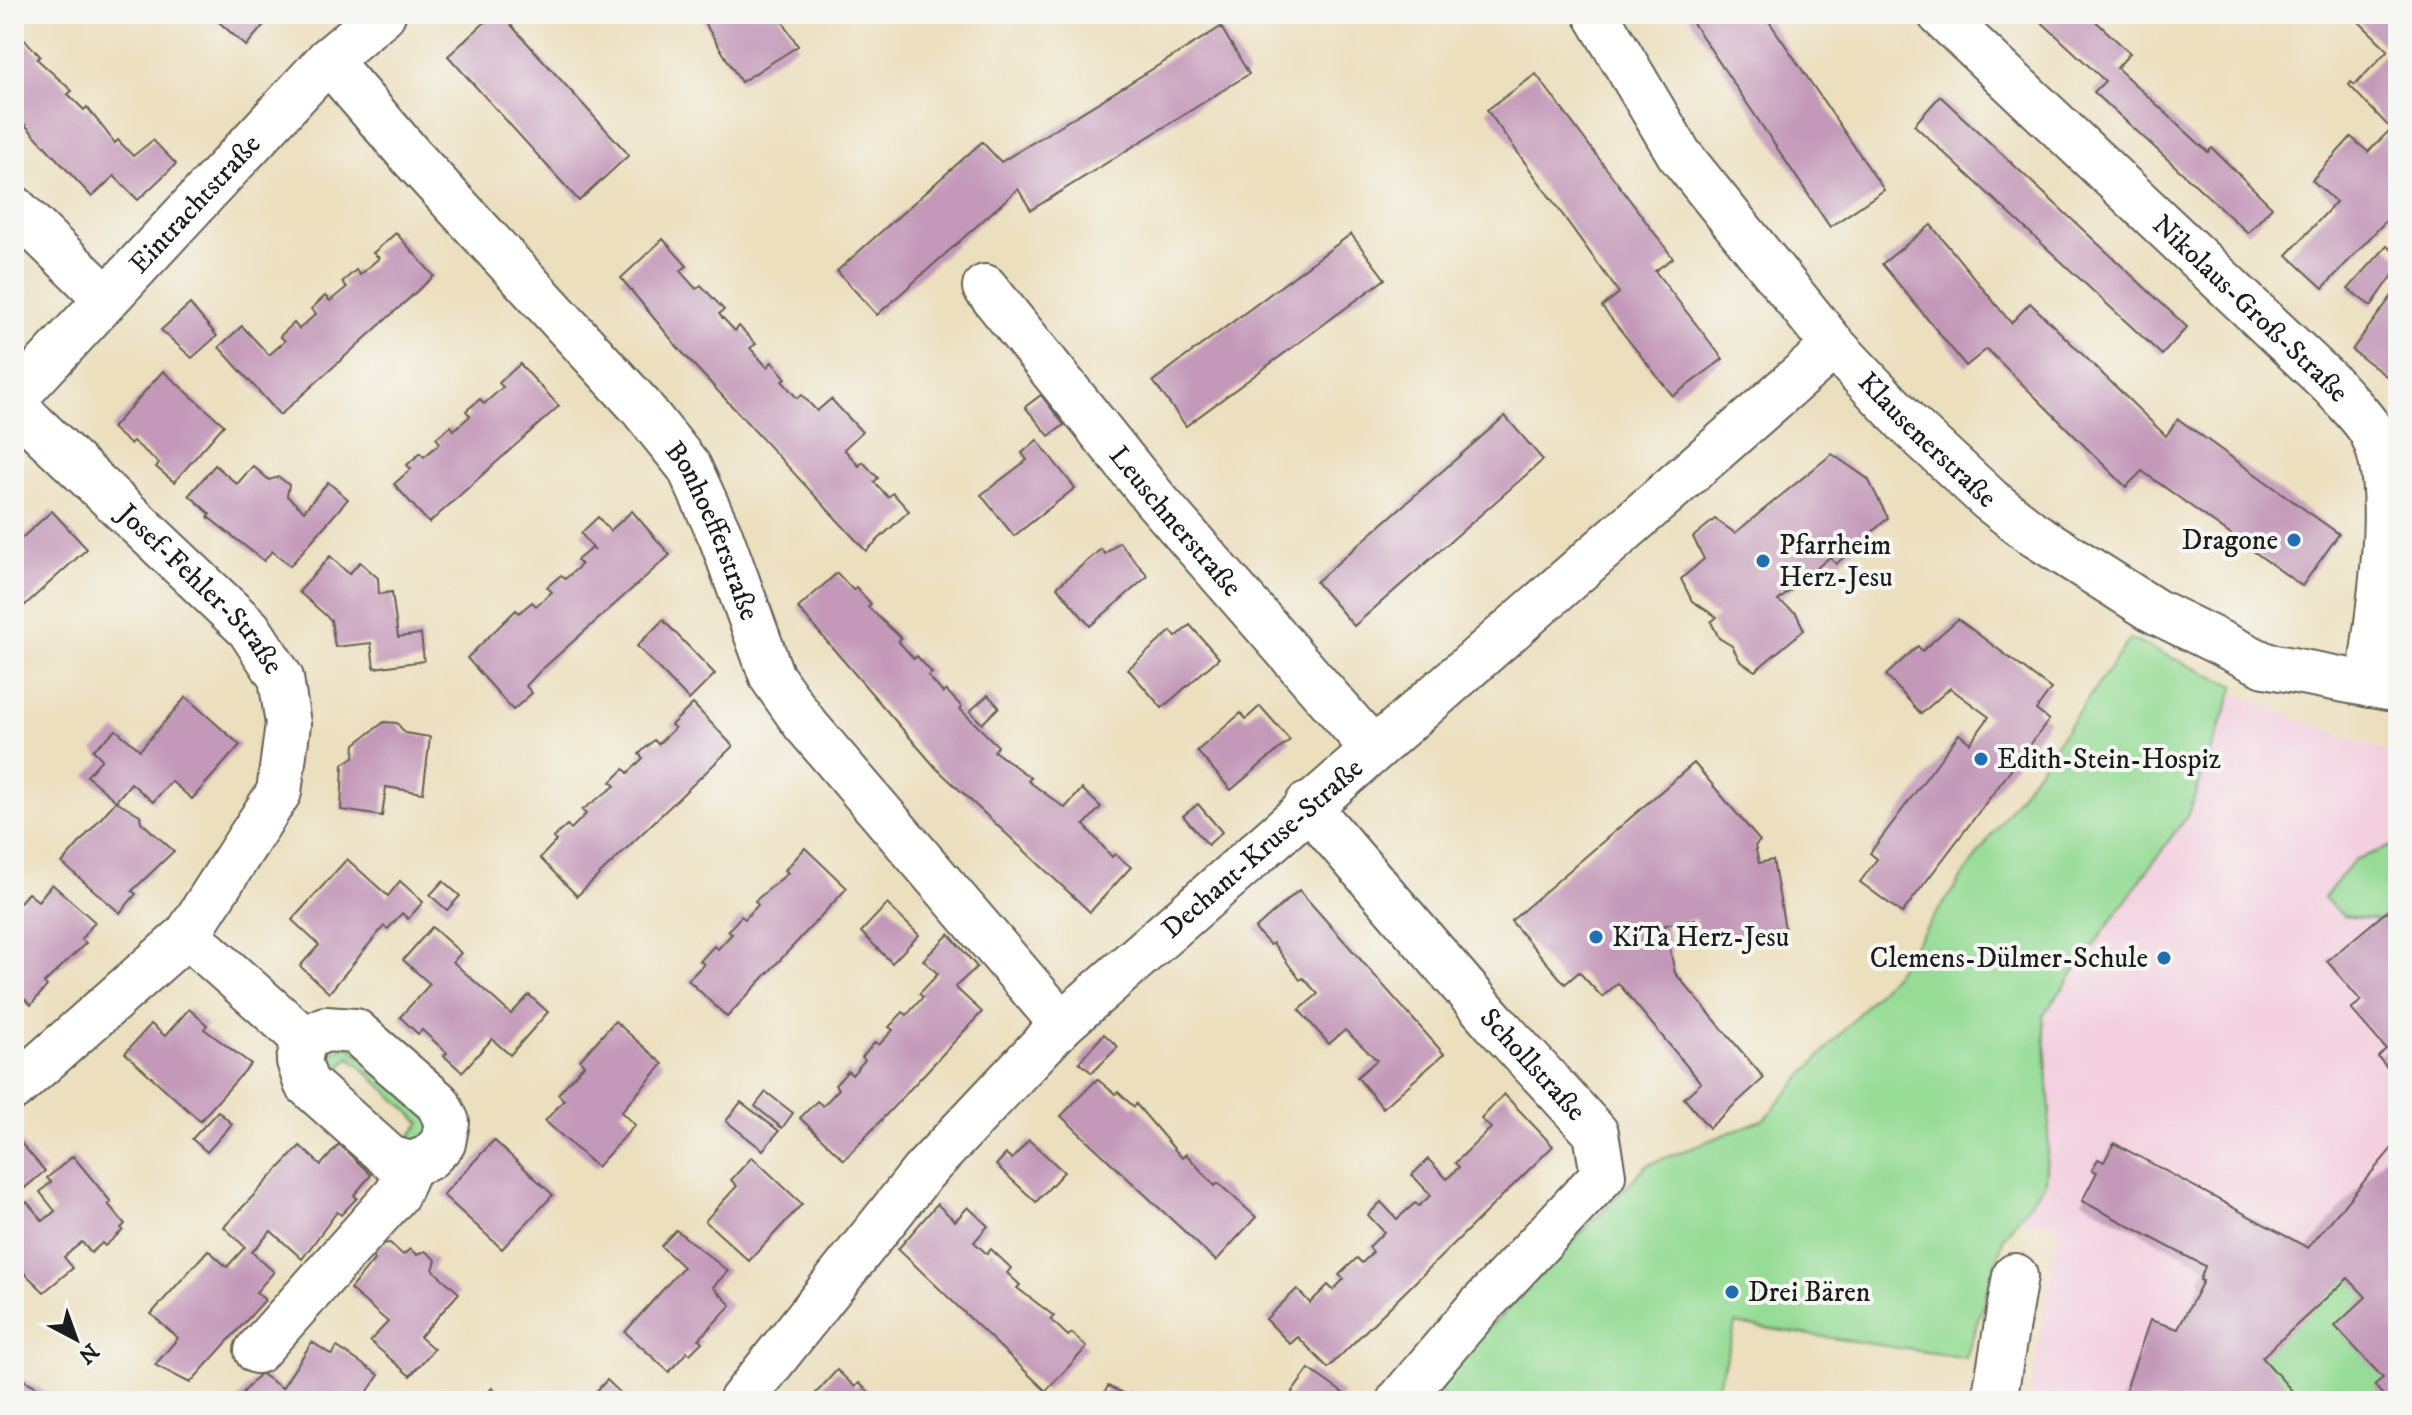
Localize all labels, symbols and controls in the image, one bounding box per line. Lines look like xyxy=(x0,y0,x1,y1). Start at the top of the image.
street label: Eintrachtstraße xyxy=(122,127,268,281)
street label: Nikolaus-Groß-Straße xyxy=(2145,207,2356,409)
street label: Klausenerstraße xyxy=(1850,365,2004,515)
street label: Bonhoefferstraße xyxy=(658,434,767,625)
street label: Leuschnerstraße xyxy=(1102,439,1250,604)
street label: Josef-Fehler-Straße xyxy=(108,494,291,681)
place label: Dragone xyxy=(2181,523,2278,558)
place label: Pfarrheim Herz-Jesu xyxy=(1779,528,1893,595)
marker: Dragone xyxy=(2285,531,2303,549)
marker: Pfarrheim Herz-Jesu xyxy=(1754,552,1772,570)
place label: Edith-Stein-Hospiz xyxy=(1997,742,2221,777)
street label: Dechant-Kruse-Straße xyxy=(1154,750,1370,946)
marker: Edith-Stein-Hospiz xyxy=(1972,750,1990,768)
place label: KiTa Herz-Jesu xyxy=(1612,920,1789,955)
marker: KiTa Herz-Jesu xyxy=(1587,928,1605,946)
place label: Clemens-Dülmer-Schule xyxy=(1870,941,2148,976)
marker: Clemens-Dülmer-Schule xyxy=(2155,949,2173,967)
street label: Schollstraße xyxy=(1472,1001,1593,1128)
place label: Drei Bären xyxy=(1748,1275,1871,1310)
marker: Drei Bären xyxy=(1723,1283,1741,1301)
north arrow xyxy=(36,1299,116,1379)
text: N xyxy=(72,1337,104,1369)

